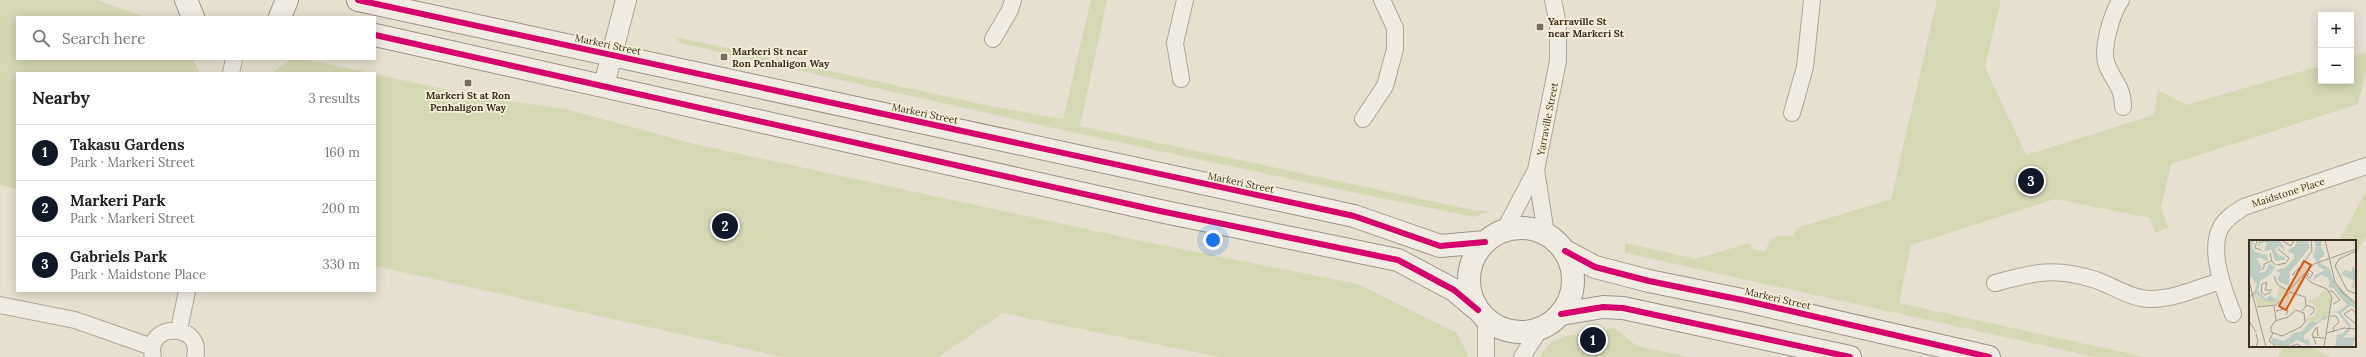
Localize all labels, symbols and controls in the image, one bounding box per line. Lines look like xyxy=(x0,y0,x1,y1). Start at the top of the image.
map controls xyxy=(2318,12,2354,84)
button: + xyxy=(2318,12,2354,48)
place label: Yarraville St near Markeri St xyxy=(1548,15,1625,40)
search box xyxy=(16,16,376,60)
marker: Yarraville St near Markeri St xyxy=(1535,22,1545,32)
icon: search xyxy=(30,27,52,49)
text: Search here xyxy=(62,29,145,48)
street label: Markeri Street xyxy=(574,31,642,58)
place label: Markeri St near Ron Penhaligon Way xyxy=(732,45,830,70)
button: − xyxy=(2318,48,2354,84)
marker: Markeri St near Ron Penhaligon Way xyxy=(719,52,729,62)
marker: Markeri St at Ron Penhaligon Way xyxy=(463,78,473,88)
street label: Yarraville Street xyxy=(1534,81,1561,158)
text: Nearby xyxy=(32,87,90,109)
place label: Markeri St at Ron Penhaligon Way xyxy=(426,89,511,114)
text: 3 results xyxy=(308,90,360,107)
street label: Markeri Street xyxy=(891,100,959,127)
text: Takasu Gardens xyxy=(70,135,184,154)
text: 1 xyxy=(42,144,48,161)
text: 160 m xyxy=(325,144,360,161)
text: Park · Markeri Street xyxy=(70,154,195,171)
pin: 3 xyxy=(2018,166,2044,196)
street label: Markeri Street xyxy=(1207,169,1275,196)
street label: Maidstone Place xyxy=(2250,174,2327,210)
text: Markeri Park xyxy=(70,191,165,210)
text: 2 xyxy=(42,200,48,217)
text: 200 m xyxy=(322,200,360,217)
text: Park · Markeri Street xyxy=(70,210,195,227)
pin: 2 xyxy=(712,211,738,241)
your location xyxy=(1203,230,1223,250)
inset map xyxy=(2249,240,2356,347)
text: Gabriels Park xyxy=(70,247,167,266)
text: 3 xyxy=(41,256,49,273)
text: 330 m xyxy=(322,256,360,273)
text: Park · Maidstone Place xyxy=(70,266,206,283)
street label: Markeri Street xyxy=(1744,285,1812,312)
pin: 1 xyxy=(1580,325,1606,355)

